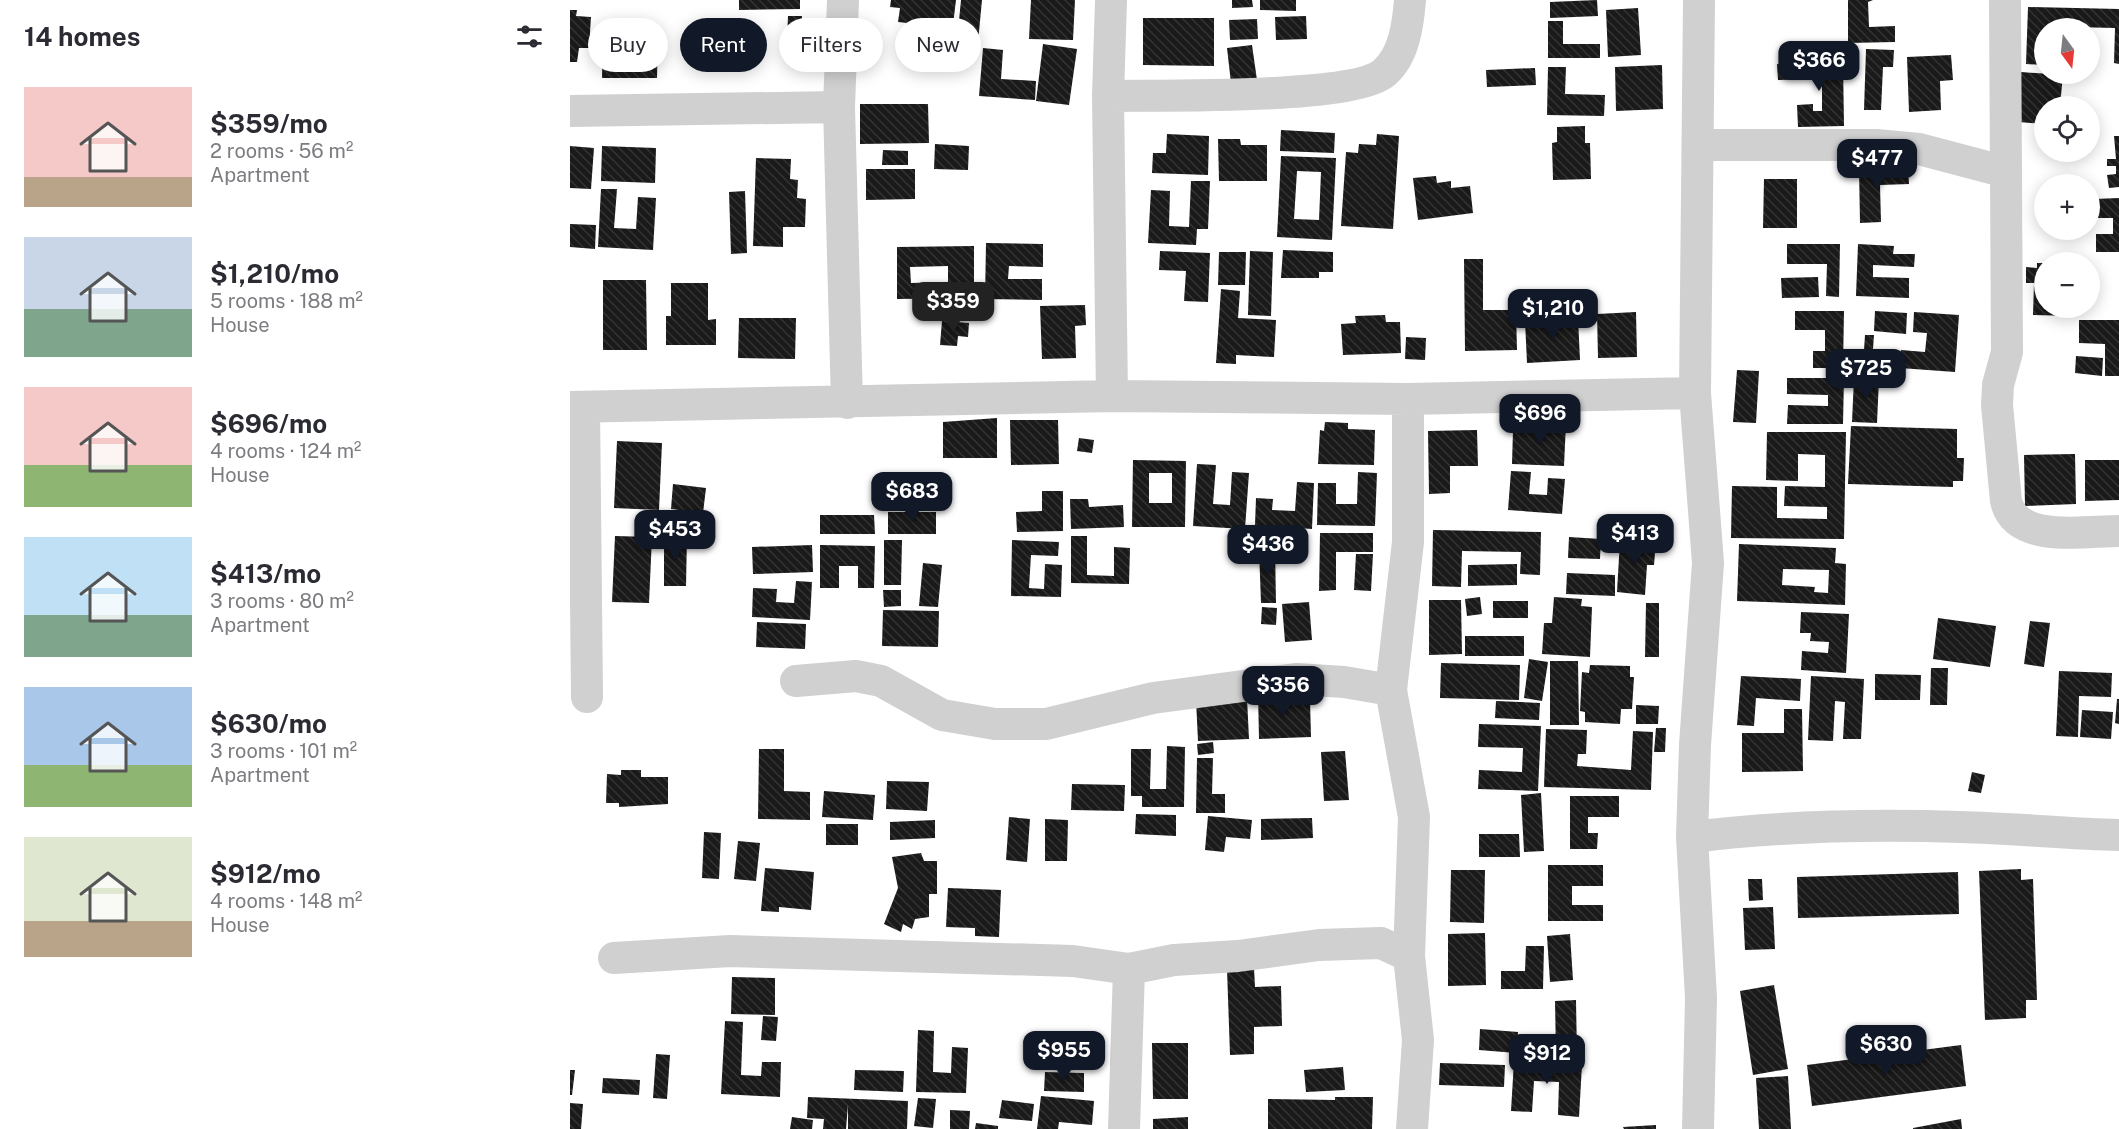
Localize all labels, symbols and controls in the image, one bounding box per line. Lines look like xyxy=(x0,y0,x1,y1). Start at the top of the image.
chip: Buy xyxy=(588,18,668,72)
chip: Rent xyxy=(680,18,767,72)
chip: Filters xyxy=(779,18,883,72)
chip: New xyxy=(895,18,981,72)
north arrow xyxy=(2034,18,2100,84)
map controls xyxy=(2034,18,2100,318)
icon: filters xyxy=(513,20,546,53)
text: 14 homes xyxy=(24,21,140,52)
pin: $366 xyxy=(1783,41,1855,92)
text: $366 xyxy=(1792,48,1846,72)
button: locate xyxy=(2034,96,2100,162)
text: $359/mo xyxy=(210,108,328,139)
icon: home xyxy=(72,111,144,183)
text: 2 rooms · 56 m² xyxy=(210,139,353,163)
pin: $477 xyxy=(1841,139,1913,190)
text: $477 xyxy=(1851,146,1903,170)
text: Apartment xyxy=(210,163,310,187)
button: + xyxy=(2034,174,2100,240)
button: − xyxy=(2034,252,2100,318)
text: $1,210/mo xyxy=(210,258,339,289)
icon: home xyxy=(72,261,144,333)
pin: $359 xyxy=(917,282,989,333)
text: 5 rooms · 188 m² xyxy=(210,289,363,313)
text: $359 xyxy=(926,289,980,313)
pin: $1,210 xyxy=(1504,289,1602,340)
text: $1,210 xyxy=(1522,296,1584,320)
text: House xyxy=(210,313,270,337)
pin: $725 xyxy=(1830,349,1902,400)
text: $725 xyxy=(1840,356,1892,380)
pin: $696 xyxy=(1504,394,1576,445)
text: $696 xyxy=(1513,401,1567,425)
text: $696/mo xyxy=(210,408,327,439)
icon: home xyxy=(72,411,144,483)
text: 4 rooms · 124 m² xyxy=(210,439,361,463)
text: House xyxy=(210,463,270,487)
pin: $683 xyxy=(876,472,948,523)
text: $683 xyxy=(885,479,939,503)
pin: $453 xyxy=(639,510,711,561)
pin: $413 xyxy=(1599,514,1671,565)
text: $453 xyxy=(648,517,702,541)
text: $413 xyxy=(1611,521,1659,545)
pin: $436 xyxy=(1232,525,1304,576)
text: $436 xyxy=(1241,532,1295,556)
text: $413/mo xyxy=(210,558,321,589)
icon: home xyxy=(72,561,144,633)
text: 3 rooms · 80 m² xyxy=(210,589,354,613)
text: Apartment xyxy=(210,613,310,637)
pin: $356 xyxy=(1247,666,1319,717)
text: $356 xyxy=(1256,673,1310,697)
text: $630/mo xyxy=(210,708,327,739)
icon: home xyxy=(72,711,144,783)
text: 3 rooms · 101 m² xyxy=(210,739,357,763)
text: Apartment xyxy=(210,763,310,787)
text: $912/mo xyxy=(210,858,321,889)
icon: home xyxy=(72,861,144,933)
text: 4 rooms · 148 m² xyxy=(210,889,362,913)
text: House xyxy=(210,913,270,937)
pin: $630 xyxy=(1850,1025,1922,1076)
pin: $955 xyxy=(1028,1031,1100,1082)
text: $630 xyxy=(1860,1032,1912,1056)
pin: $912 xyxy=(1511,1034,1583,1085)
text: $955 xyxy=(1037,1038,1091,1062)
text: $912 xyxy=(1523,1041,1571,1065)

